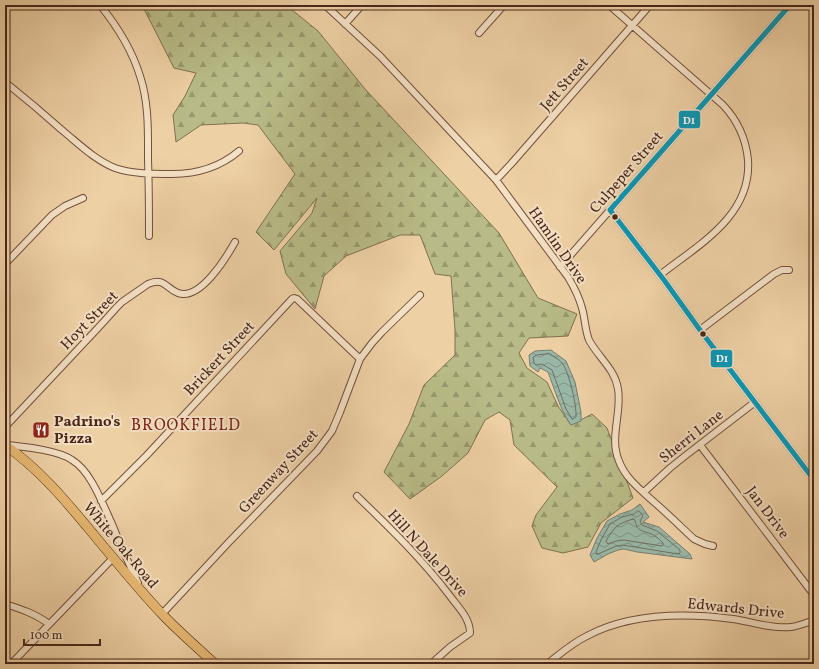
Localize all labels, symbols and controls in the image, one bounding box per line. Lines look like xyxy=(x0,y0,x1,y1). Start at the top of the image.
street label: Jett Street xyxy=(536,54,594,116)
line badge: D1 xyxy=(678,110,701,129)
text: D1 xyxy=(683,114,695,129)
street label: Culpeper Street xyxy=(585,127,669,219)
street label: Hamlin Drive xyxy=(522,203,591,289)
unlabelled marker xyxy=(610,212,620,222)
street label: Hoyt Street xyxy=(57,287,124,355)
street label: Brickert Street xyxy=(180,317,260,401)
unlabelled marker xyxy=(698,329,708,339)
line badge: D1 xyxy=(710,349,733,368)
text: D1 xyxy=(716,352,728,367)
street label: Sherri Lane xyxy=(655,405,728,469)
place label: Padrino's Pizza xyxy=(54,412,120,450)
district label: BROOKFIELD xyxy=(131,415,241,437)
restaurant icon: Padrino's Pizza xyxy=(31,420,51,440)
street label: Greenway Street xyxy=(234,425,324,519)
street label: Jan Drive xyxy=(740,482,794,544)
street label: White Oak Road xyxy=(77,498,162,594)
street label: Hill N Dale Drive xyxy=(382,506,472,602)
street label: Edwards Drive xyxy=(686,594,785,625)
scale bar xyxy=(24,621,100,647)
text: 100 m xyxy=(30,628,63,644)

